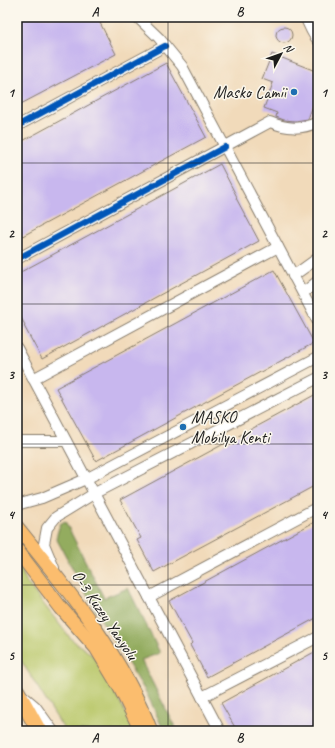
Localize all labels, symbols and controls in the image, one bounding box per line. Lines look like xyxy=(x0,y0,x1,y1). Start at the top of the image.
text: A xyxy=(92,4,100,20)
text: B xyxy=(237,4,245,20)
north arrow xyxy=(261,34,301,74)
text: N xyxy=(281,40,297,56)
place label: Masko Camii xyxy=(213,82,288,103)
text: 1 xyxy=(8,85,16,101)
text: 1 xyxy=(321,85,329,101)
marker: Masko Camii xyxy=(289,87,299,97)
text: 2 xyxy=(8,226,15,242)
text: 2 xyxy=(321,226,328,242)
text: 3 xyxy=(8,367,15,383)
text: 3 xyxy=(321,367,328,383)
place label: MASKO Mobilya Kenti xyxy=(191,407,271,448)
marker: MASKO Mobilya Kenti xyxy=(178,422,188,432)
text: 4 xyxy=(8,507,16,523)
text: 4 xyxy=(321,507,329,523)
street label: O-3 Kuzey Yanyolu xyxy=(67,566,144,665)
text: 5 xyxy=(8,648,15,664)
text: 5 xyxy=(321,648,328,664)
text: A xyxy=(92,730,100,746)
text: B xyxy=(237,730,245,746)

